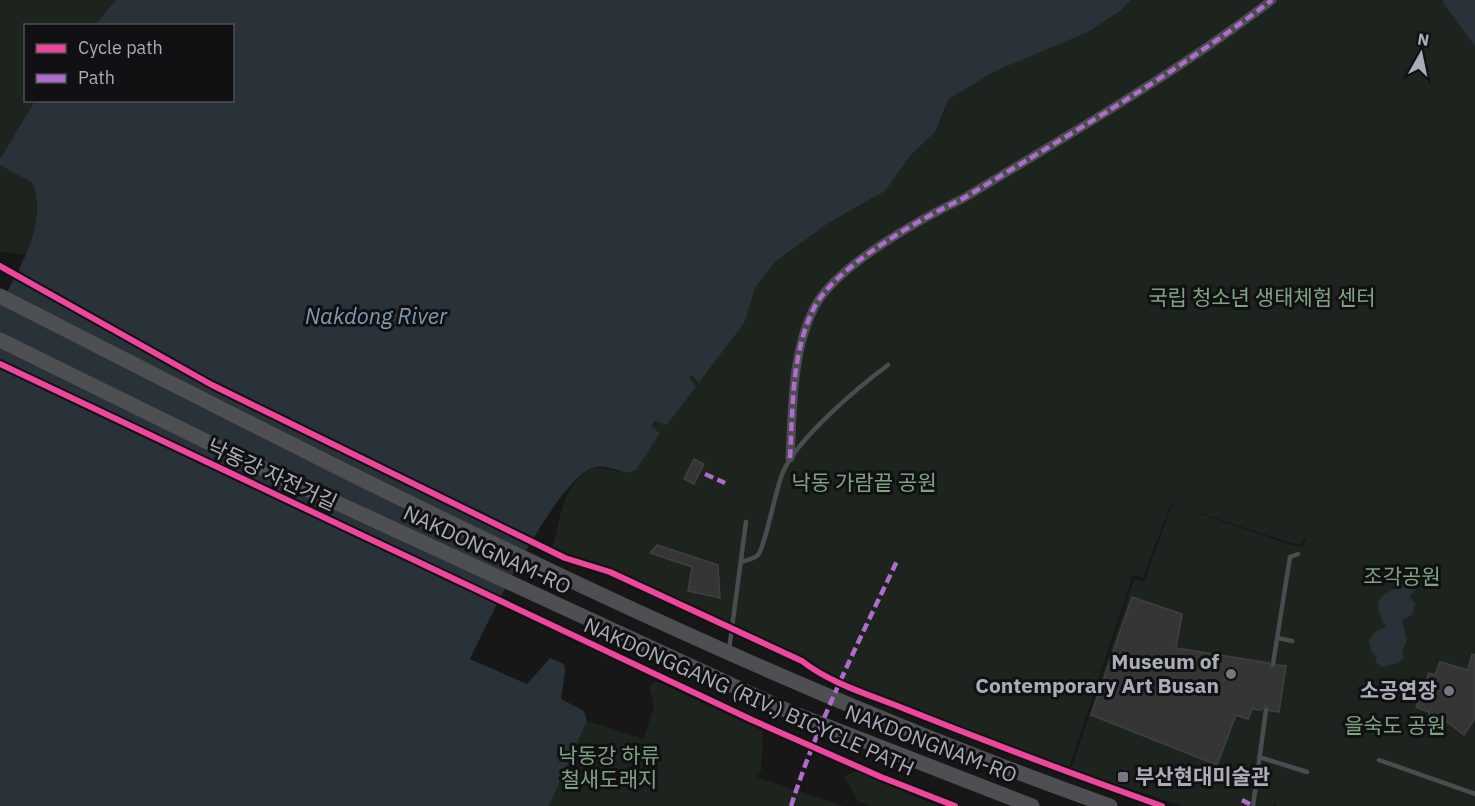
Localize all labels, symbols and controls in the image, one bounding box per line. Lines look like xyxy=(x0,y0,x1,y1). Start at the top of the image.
legend xyxy=(24,24,234,102)
north arrow xyxy=(1391,24,1451,84)
text: N xyxy=(1416,28,1431,50)
text: Cycle path xyxy=(78,36,163,59)
text: Path xyxy=(78,66,115,89)
park label: 국립 청소년 생태체험 센터 xyxy=(1148,283,1376,311)
water label: Nakdong River xyxy=(305,301,448,330)
street label: 낙동강 자전거길 xyxy=(203,432,342,516)
park label: 낙동 가람끝 공원 xyxy=(791,468,937,496)
street label: NAKDONGNAM-RO xyxy=(399,498,576,600)
park label: 조각공원 xyxy=(1363,562,1441,590)
street label: NAKDONGGANG (RIV.) BICYCLE PATH xyxy=(580,610,919,782)
place label: Museum of Contemporary Art Busan xyxy=(975,647,1219,699)
marker: Museum of Contemporary Art Busan xyxy=(1224,667,1238,681)
place label: 소공연장 xyxy=(1360,676,1437,704)
marker: 소공연장 xyxy=(1442,684,1456,698)
street label: NAKDONGNAM-RO xyxy=(841,697,1021,789)
park label: 을숙도 공원 xyxy=(1344,711,1446,739)
park label: 낙동강 하류 철새도래지 xyxy=(558,741,660,793)
place label: 부산현대미술관 xyxy=(1135,762,1270,790)
marker: 부산현대미술관 xyxy=(1116,770,1130,784)

